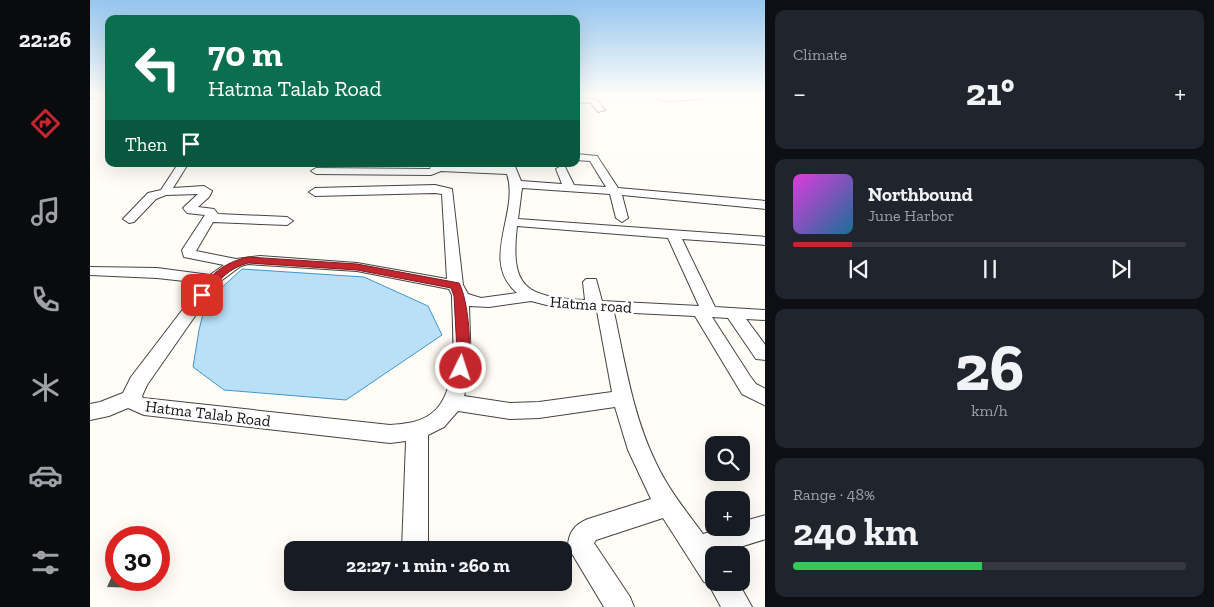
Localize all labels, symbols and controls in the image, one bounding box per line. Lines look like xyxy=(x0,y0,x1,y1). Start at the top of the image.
text: 22:26 xyxy=(19,26,71,53)
text: 70 m xyxy=(208,33,283,75)
icon: left xyxy=(125,35,190,100)
text: Climate xyxy=(793,45,847,64)
text: 21° xyxy=(966,69,1015,115)
text: Hatma Talab Road xyxy=(208,75,382,102)
text: − xyxy=(793,77,806,110)
text: + xyxy=(1174,77,1186,110)
icon: directions xyxy=(28,106,63,141)
icon: arrive xyxy=(177,130,205,158)
text: Then xyxy=(125,133,167,156)
text: Northbound xyxy=(868,183,973,206)
icon: music xyxy=(28,194,63,229)
text: June Harbor xyxy=(868,206,954,225)
icon: previous xyxy=(845,255,873,283)
icon: pause xyxy=(976,255,1004,283)
icon: next xyxy=(1107,255,1135,283)
pin xyxy=(181,274,223,316)
icon: arrive xyxy=(188,281,216,309)
icon: phone xyxy=(28,282,63,317)
street label: Hatma road xyxy=(549,292,633,317)
text: 26 xyxy=(955,329,1024,407)
position arrow xyxy=(434,341,486,393)
icon: climate xyxy=(28,370,63,405)
street label: Hatma Talab Road xyxy=(144,396,272,431)
text: km/h xyxy=(971,401,1008,420)
map controls xyxy=(705,436,750,591)
button: search xyxy=(705,436,750,481)
icon: car xyxy=(28,458,63,493)
text: Range · 48% xyxy=(793,485,875,504)
button: + xyxy=(705,491,750,536)
text: 240 km xyxy=(793,509,918,555)
speed limit sign: 30 xyxy=(105,526,170,591)
icon: filters xyxy=(28,545,63,580)
button: − xyxy=(705,546,750,591)
text: 22:27 · 1 min · 260 m xyxy=(346,554,510,577)

